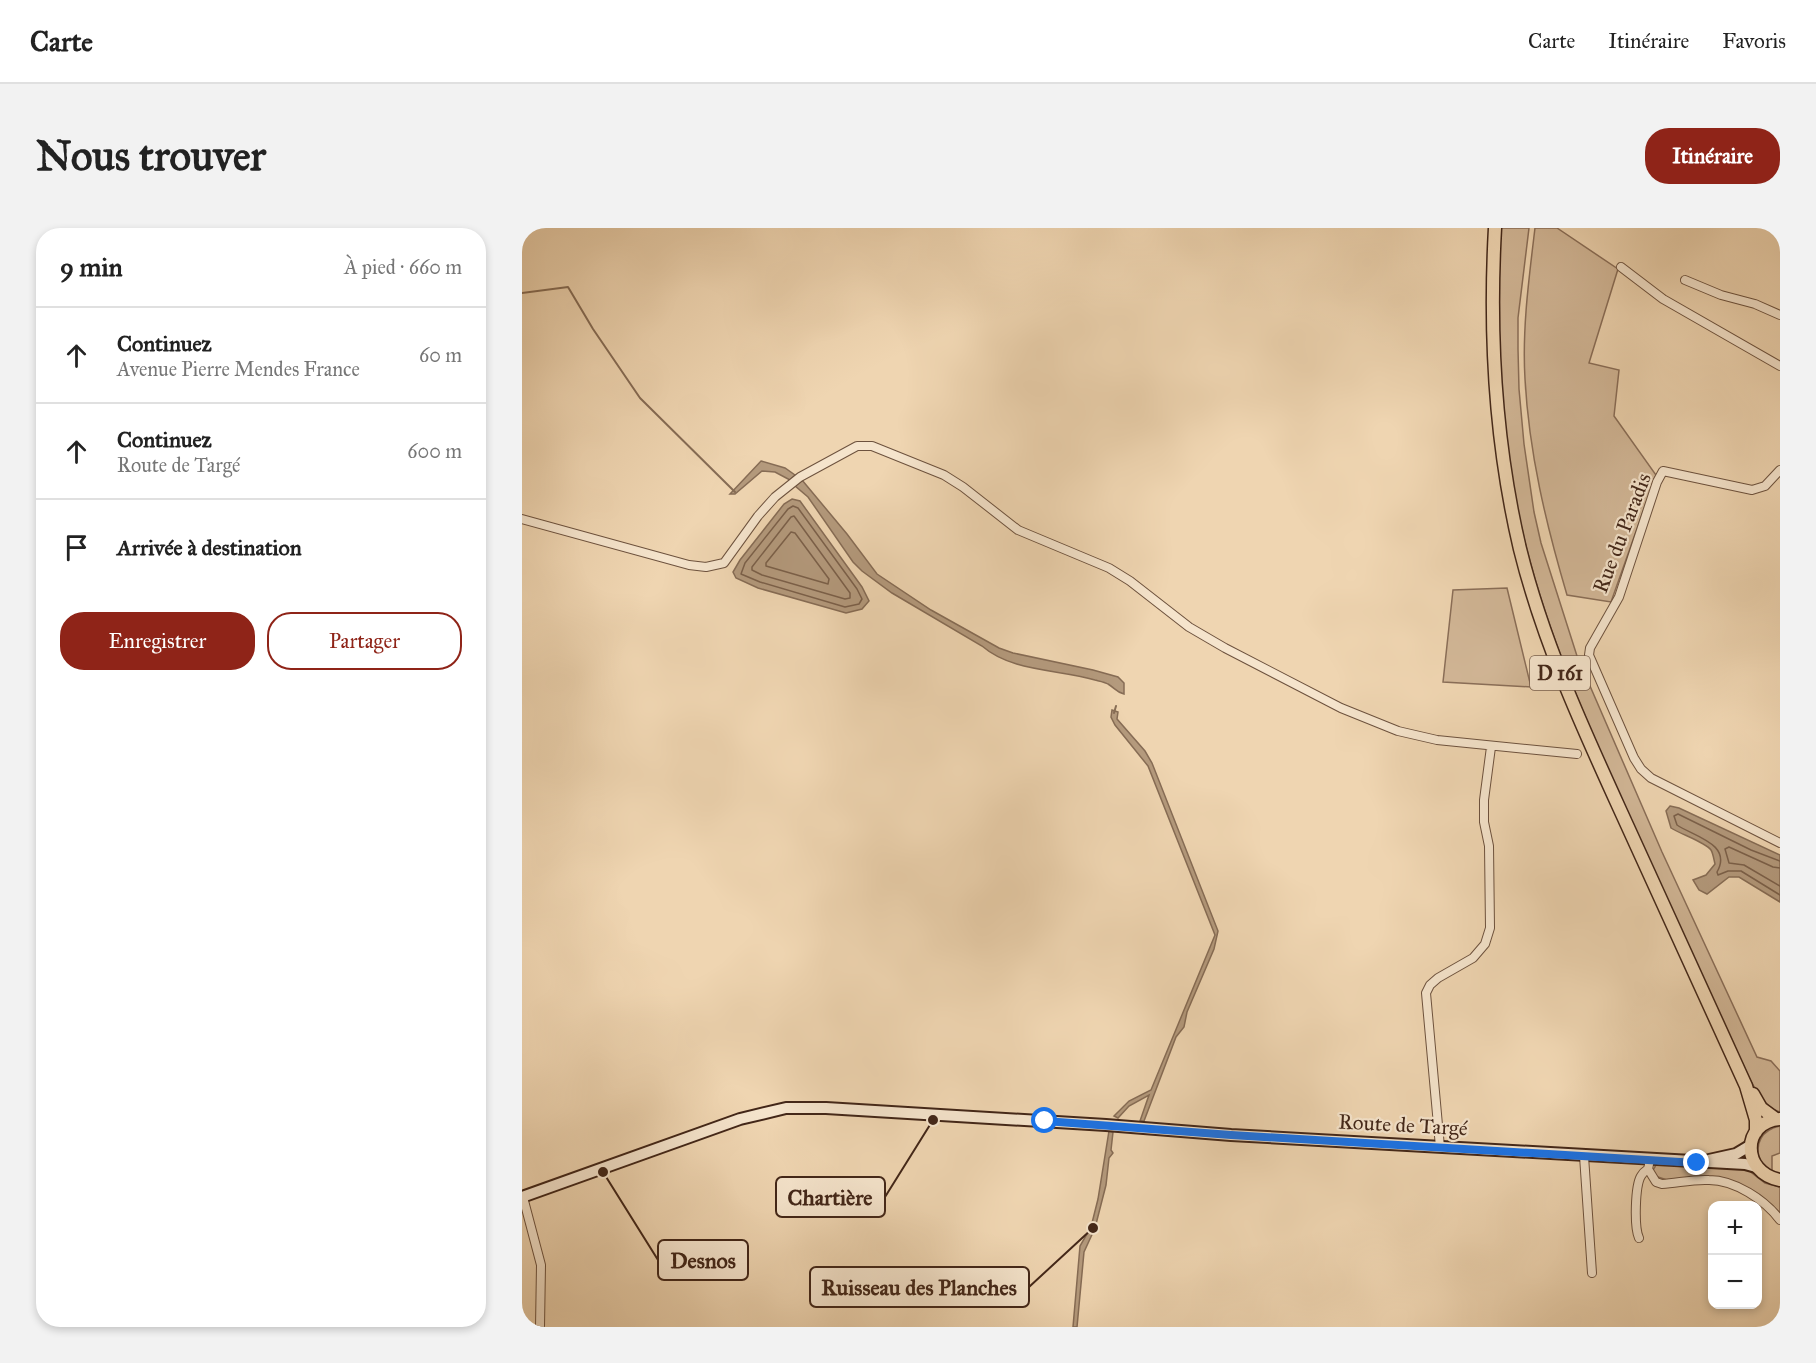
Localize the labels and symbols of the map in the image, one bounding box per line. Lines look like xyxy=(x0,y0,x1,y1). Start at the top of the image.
street label: Rue du Paradis xyxy=(1587,469,1657,597)
road number: D 161 xyxy=(1530,656,1590,690)
route start xyxy=(1031,1107,1057,1133)
street label: Route de Targé xyxy=(1338,1109,1469,1141)
route end xyxy=(1683,1149,1709,1175)
callout: Chartière xyxy=(776,1177,885,1217)
text: Chartière xyxy=(788,1184,872,1211)
callout: Desnos xyxy=(658,1240,748,1280)
text: Desnos xyxy=(670,1247,736,1274)
callout: Ruisseau des Planches xyxy=(810,1267,1029,1307)
text: Ruisseau des Planches xyxy=(821,1274,1017,1301)

